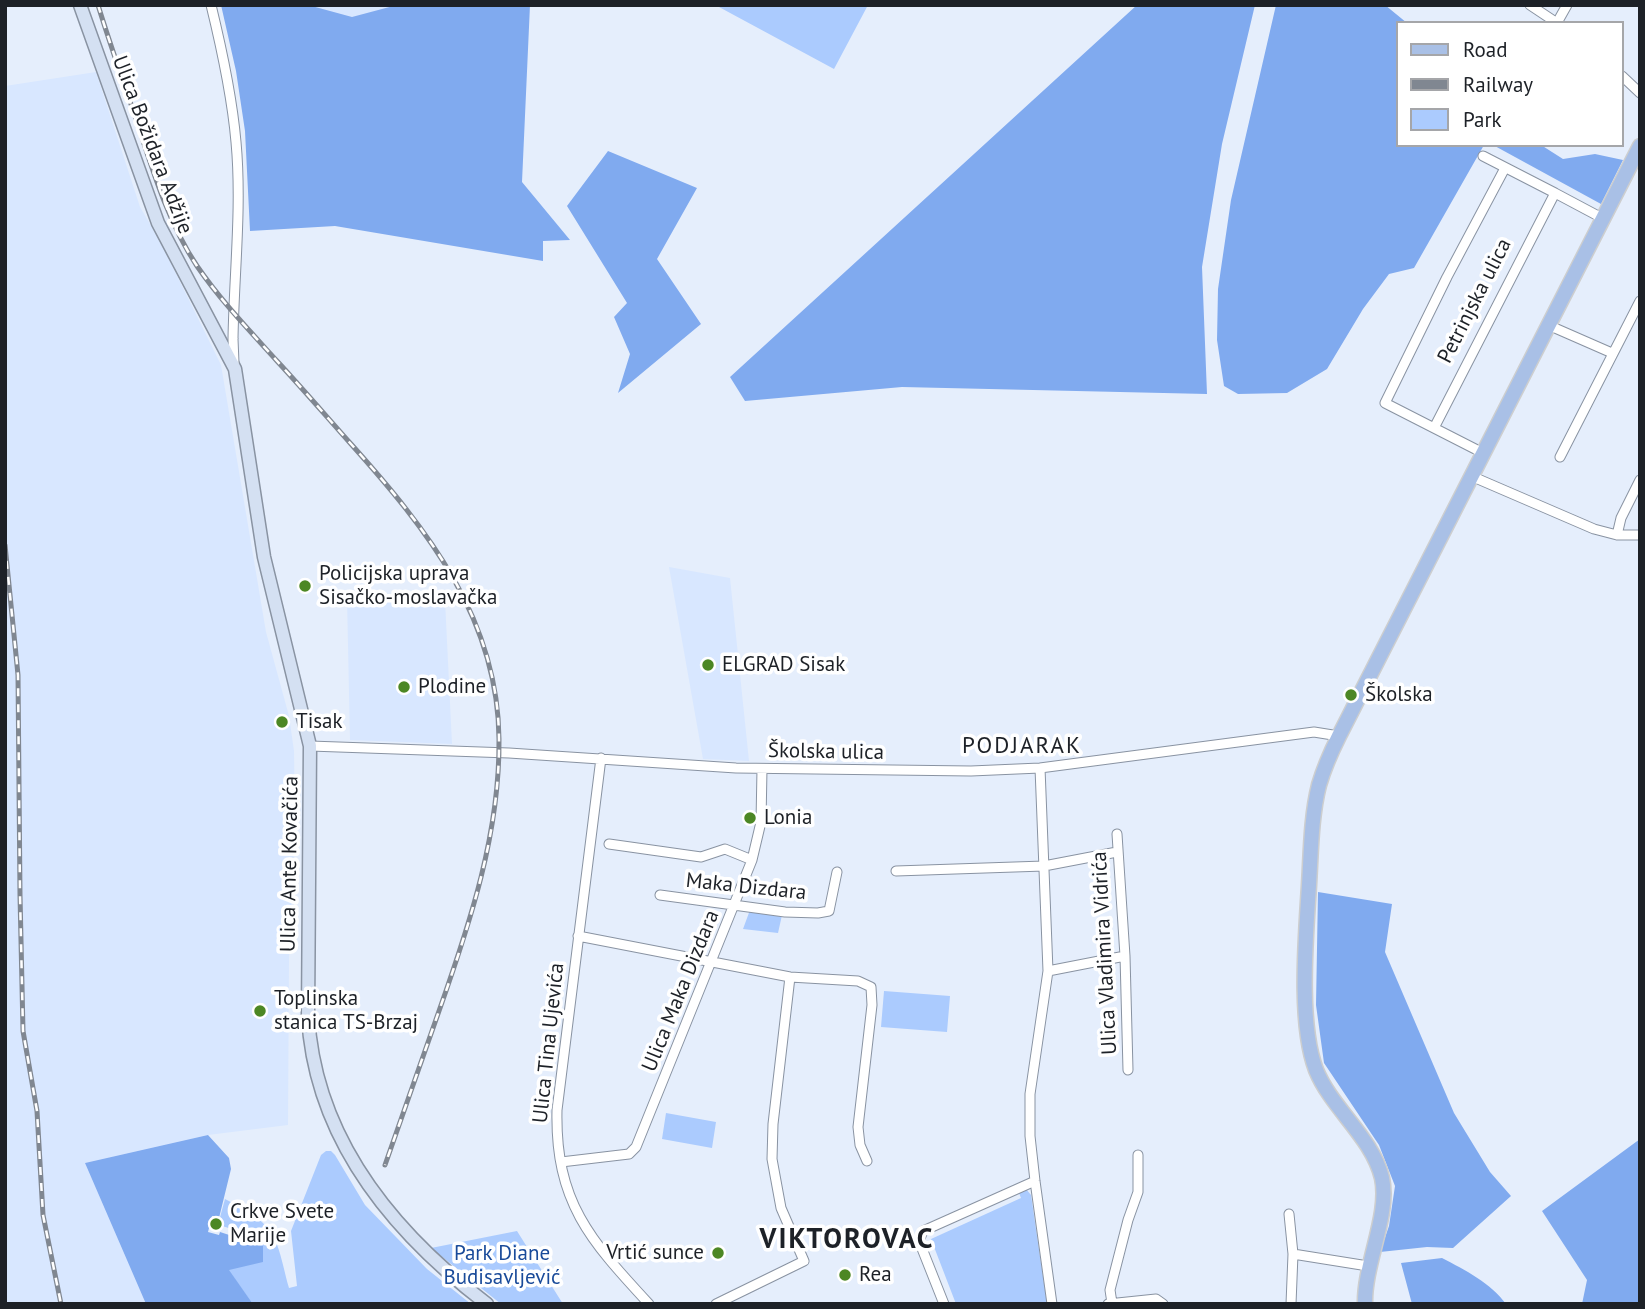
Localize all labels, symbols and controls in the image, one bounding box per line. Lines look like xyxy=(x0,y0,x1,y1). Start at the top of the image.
legend xyxy=(1396,21,1624,147)
text: Road xyxy=(1463,36,1507,63)
street label: Ulica Božidara Adžije xyxy=(106,52,198,238)
text: Railway xyxy=(1463,71,1533,98)
text: Park xyxy=(1463,106,1502,133)
street label: Petrinjska ulica xyxy=(1433,234,1517,368)
place label: Policijska uprava Sisačko-moslavačka xyxy=(319,561,497,611)
marker: Policijska uprava Sisačko-moslavačka xyxy=(297,578,313,594)
place label: ELGRAD Sisak xyxy=(722,652,845,678)
marker: ELGRAD Sisak xyxy=(700,657,716,673)
place label: Plodine xyxy=(418,674,486,700)
marker: Plodine xyxy=(396,679,412,695)
place label: Školska xyxy=(1365,682,1433,708)
marker: Školska xyxy=(1343,687,1359,703)
place label: Tisak xyxy=(296,709,343,735)
marker: Tisak xyxy=(274,714,290,730)
district label: PODJARAK xyxy=(963,732,1081,760)
street label: Školska ulica xyxy=(768,738,884,766)
street label: Ulica Ante Kovačića xyxy=(276,776,304,952)
place label: Lonia xyxy=(764,805,812,831)
marker: Lonia xyxy=(742,810,758,826)
street label: Ulica Vladimira Vidrića xyxy=(1087,851,1123,1055)
street label: Maka Dizdara xyxy=(684,868,808,906)
street label: Ulica Maka Dizdara xyxy=(637,907,725,1075)
street label: Ulica Tina Ujevića xyxy=(528,962,570,1124)
place label: Toplinska stanica TS-Brzaj xyxy=(274,986,418,1036)
marker: Toplinska stanica TS-Brzaj xyxy=(252,1003,268,1019)
place label: Crkve Svete Marije xyxy=(230,1199,334,1249)
marker: Crkve Svete Marije xyxy=(208,1216,224,1232)
district label: VIKTOROVAC xyxy=(761,1223,933,1257)
place label: Vrtić sunce xyxy=(606,1240,704,1266)
park label: Park Diane Budisavljević xyxy=(443,1241,561,1291)
marker: Vrtić sunce xyxy=(710,1245,726,1261)
place label: Rea xyxy=(859,1262,892,1288)
marker: Rea xyxy=(837,1267,853,1283)

